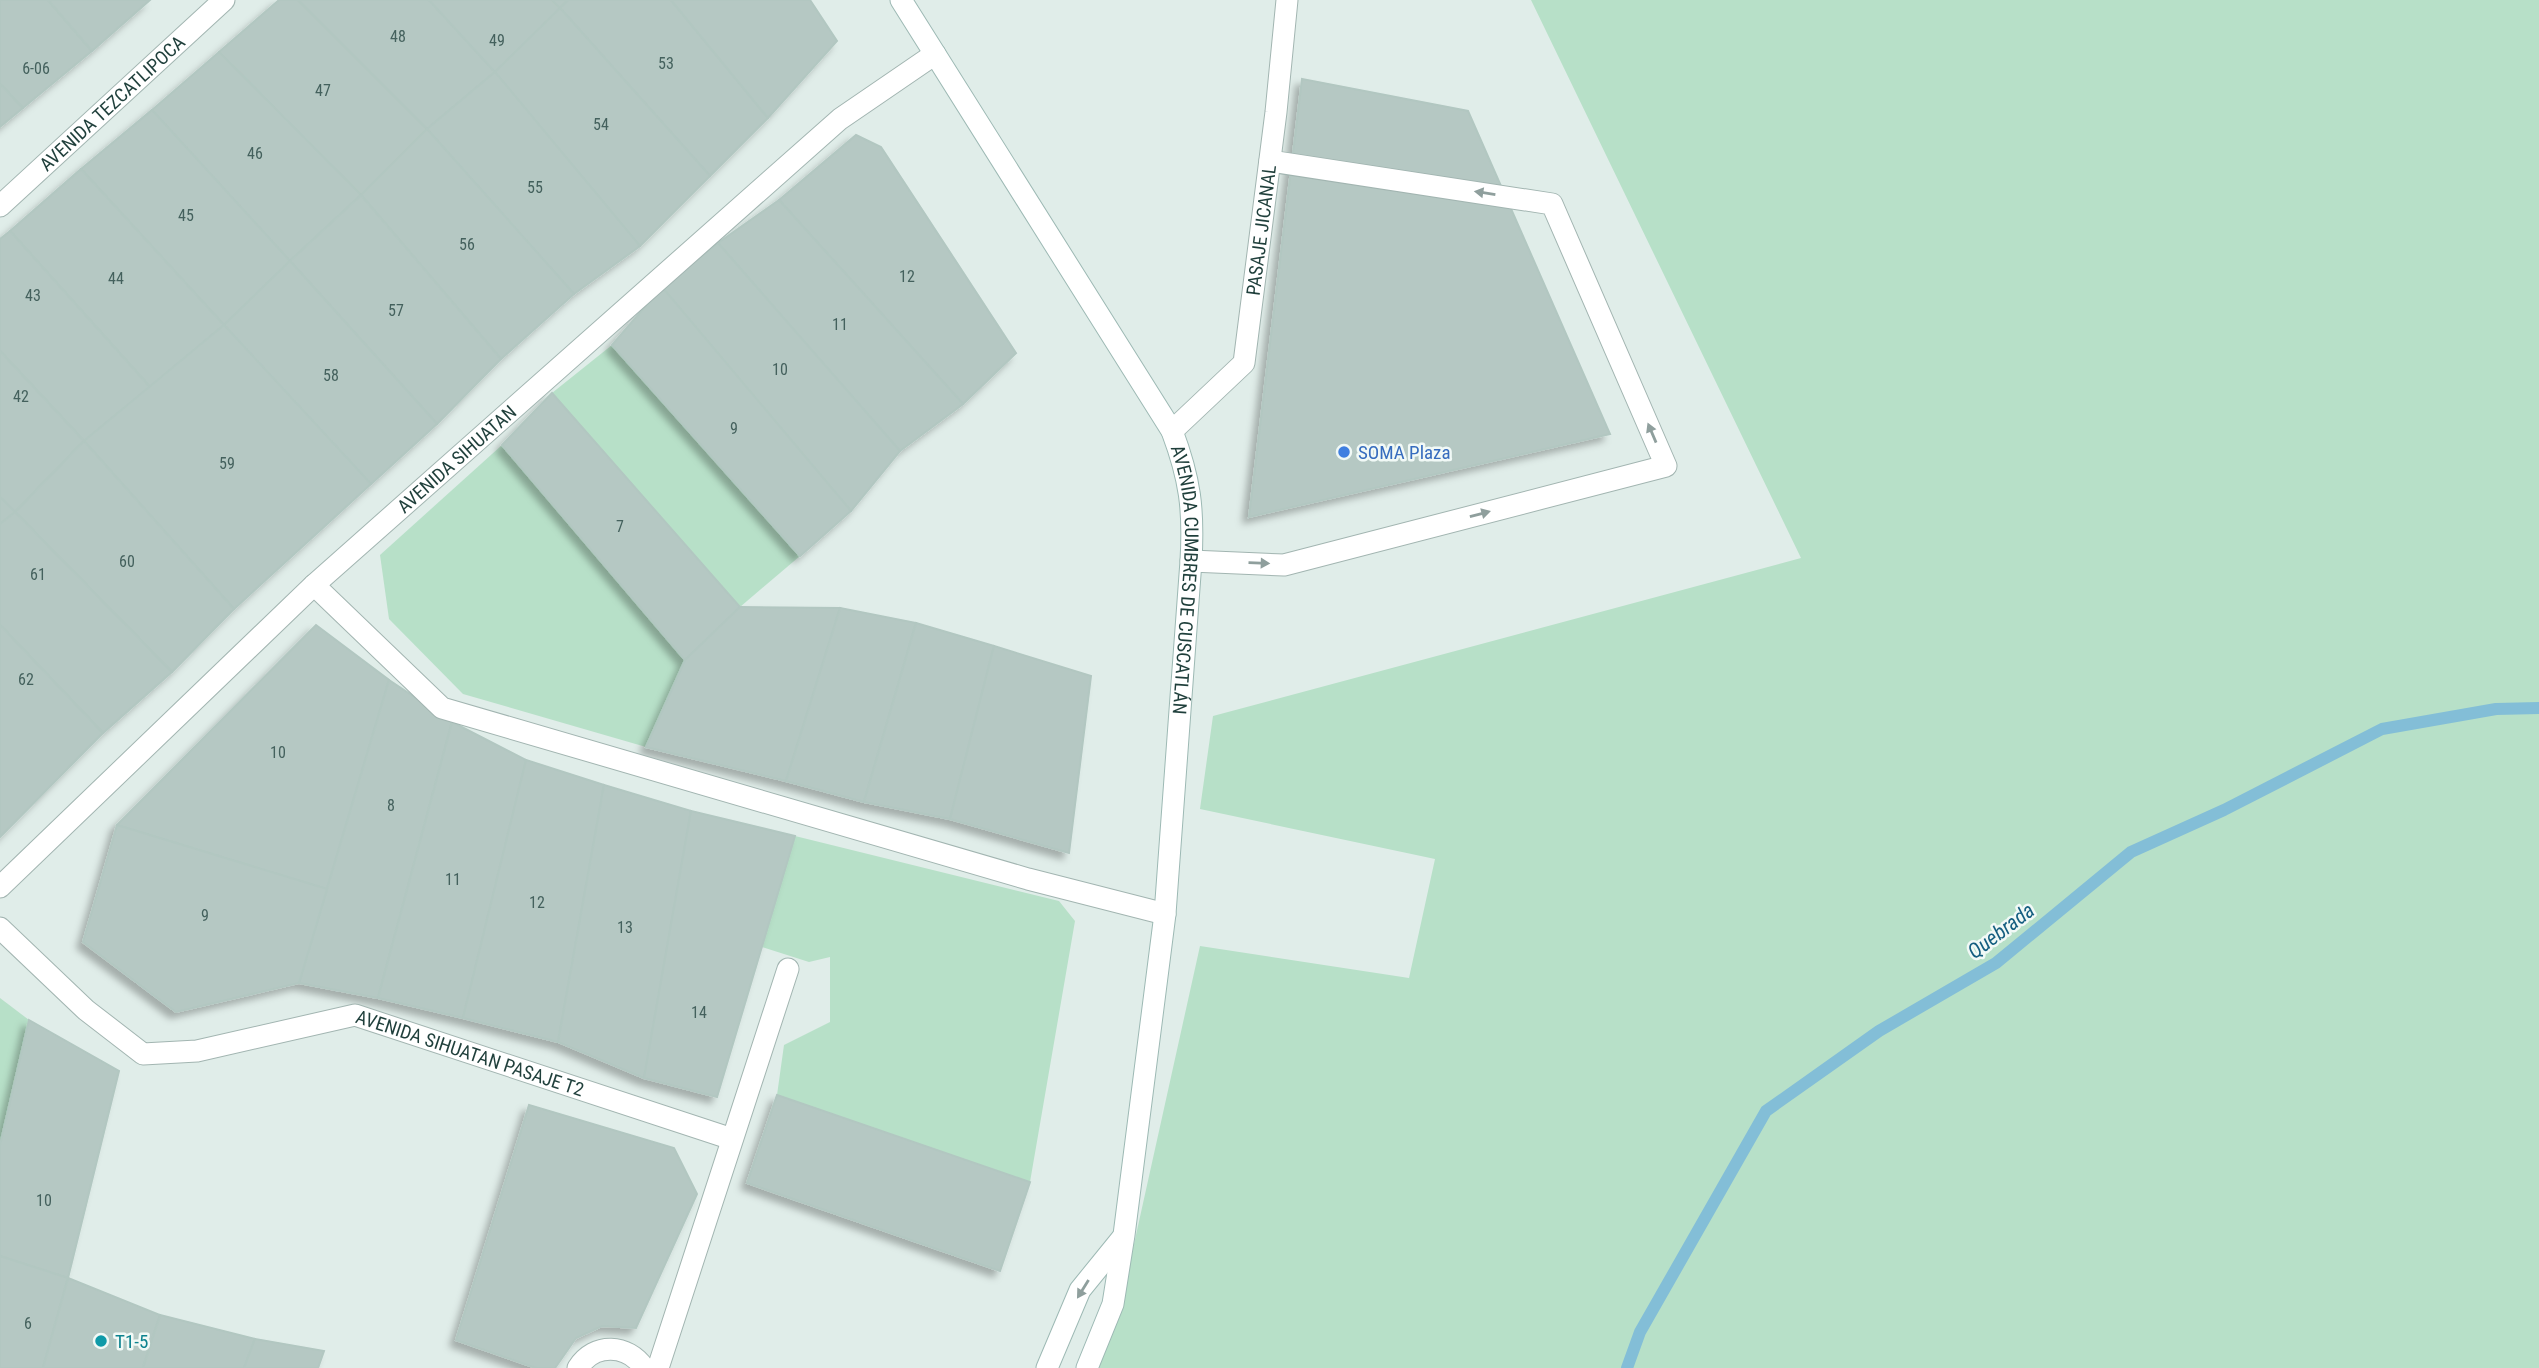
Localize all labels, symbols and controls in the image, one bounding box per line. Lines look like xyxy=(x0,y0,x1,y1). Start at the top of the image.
house number: 48 xyxy=(390,27,406,46)
street label: AVENIDA TEZCATLIPOCA xyxy=(34,31,189,176)
house number: 49 xyxy=(489,31,505,50)
house number: 53 xyxy=(658,54,674,73)
house number: 6-06 xyxy=(22,59,50,78)
house number: 47 xyxy=(315,81,331,100)
house number: 54 xyxy=(593,115,609,134)
house number: 46 xyxy=(247,144,263,163)
street label: PASAJE JICANAL xyxy=(1241,163,1281,297)
house number: 55 xyxy=(527,178,543,197)
one-way arrow xyxy=(1473,188,1495,199)
house number: 45 xyxy=(178,206,194,225)
house number: 56 xyxy=(459,235,475,254)
house number: 12 xyxy=(899,267,915,286)
house number: 44 xyxy=(108,269,124,288)
house number: 43 xyxy=(25,286,41,305)
house number: 57 xyxy=(388,301,404,320)
house number: 11 xyxy=(832,315,848,334)
house number: 10 xyxy=(772,360,788,379)
house number: 58 xyxy=(323,366,339,385)
house number: 42 xyxy=(13,387,29,406)
street label: AVENIDA SIHUATAN xyxy=(392,400,521,518)
house number: 9 xyxy=(730,419,738,438)
one-way arrow xyxy=(1646,422,1657,443)
place label: SOMA Plaza xyxy=(1358,441,1451,464)
street label: AVENIDA CUMBRES DE CUSCATLÁN xyxy=(1166,442,1203,715)
marker: SOMA Plaza xyxy=(1336,444,1352,460)
house number: 59 xyxy=(219,454,235,473)
one-way arrow xyxy=(1469,508,1491,519)
house number: 7 xyxy=(616,517,624,536)
house number: 60 xyxy=(119,552,135,571)
one-way arrow xyxy=(1248,558,1270,569)
house number: 61 xyxy=(30,565,46,584)
house number: 62 xyxy=(18,670,34,689)
house number: 10 xyxy=(270,743,286,762)
house number: 8 xyxy=(387,796,395,815)
house number: 11 xyxy=(445,870,461,889)
house number: 12 xyxy=(529,893,545,912)
water label: Quebrada xyxy=(1963,898,2039,964)
house number: 9 xyxy=(201,906,209,925)
house number: 13 xyxy=(617,918,633,937)
house number: 14 xyxy=(691,1003,707,1022)
street label: AVENIDA SIHUATAN PASAJE T2 xyxy=(353,1005,587,1101)
house number: 10 xyxy=(36,1191,52,1210)
one-way arrow xyxy=(1076,1279,1089,1299)
house number: 6 xyxy=(24,1314,32,1333)
place label: T1-5 xyxy=(115,1330,148,1353)
marker: T1-5 xyxy=(93,1333,109,1349)

